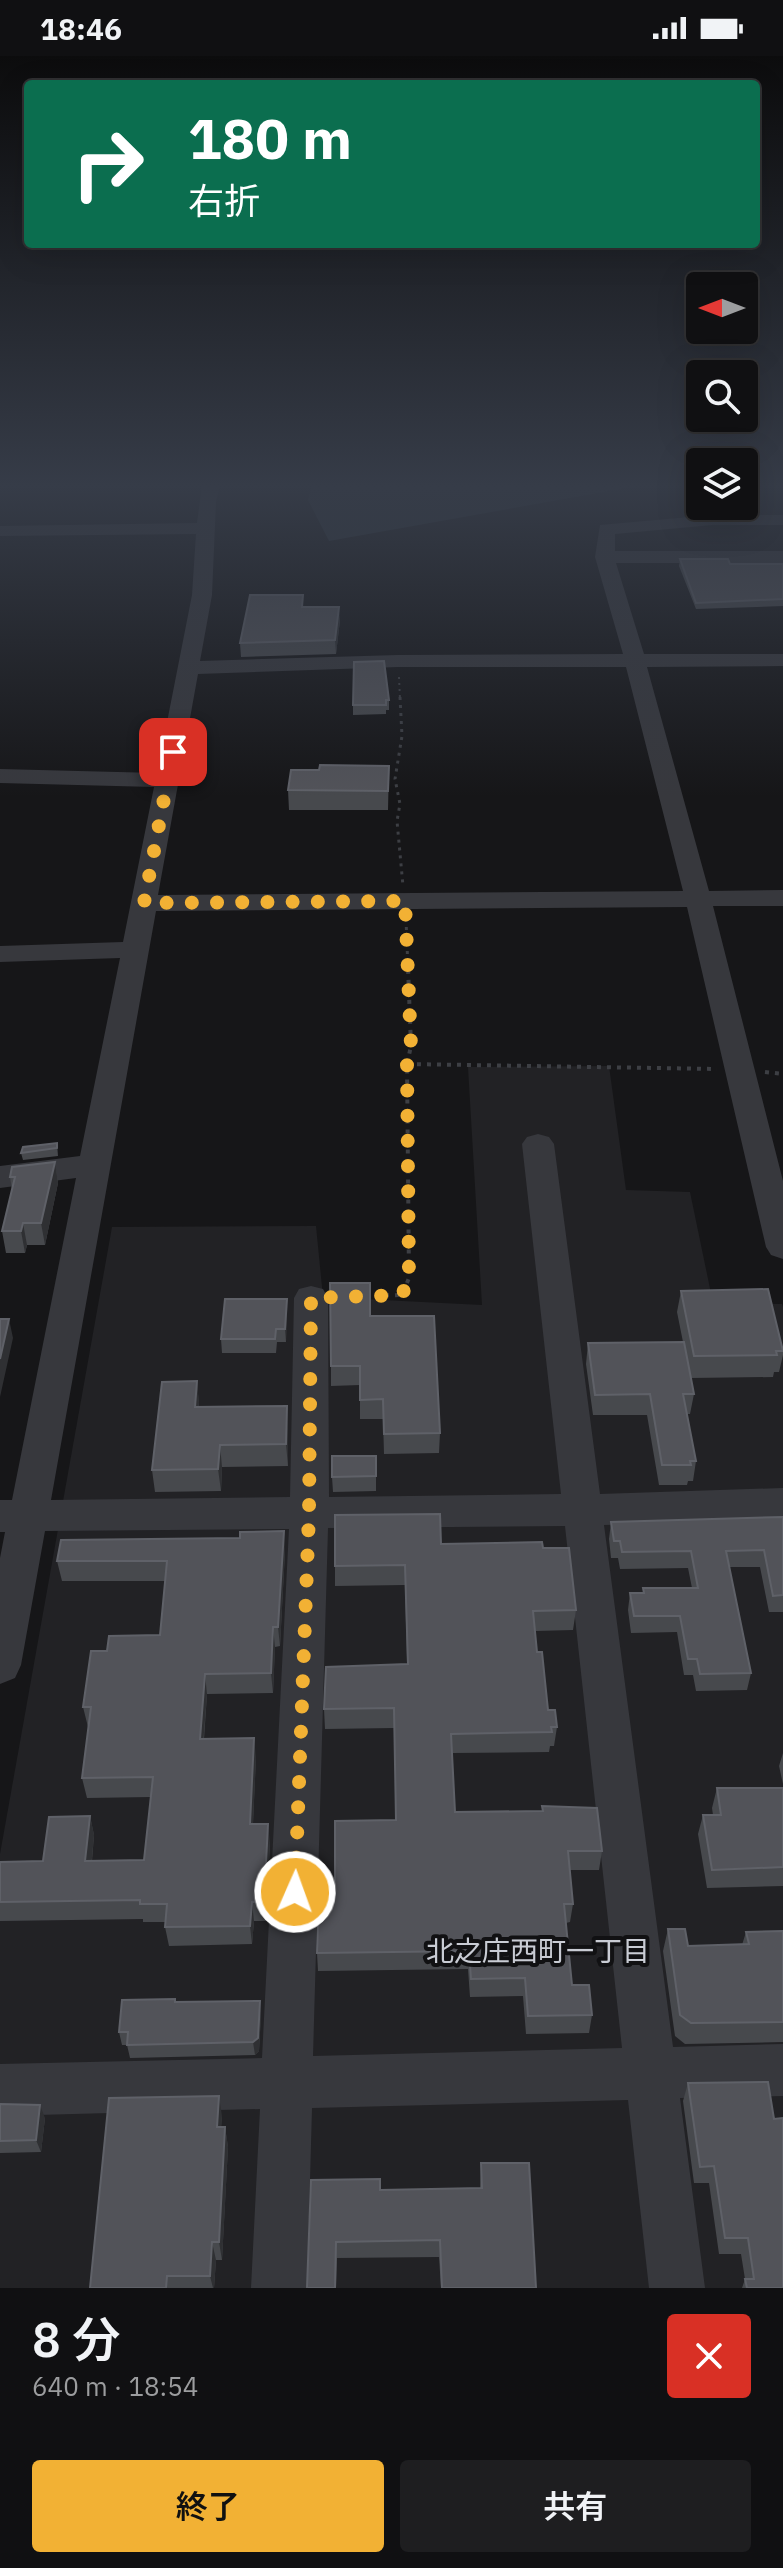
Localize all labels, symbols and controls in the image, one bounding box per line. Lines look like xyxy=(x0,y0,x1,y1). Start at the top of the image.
text: 18:46 xyxy=(40,9,122,48)
text: 180 m xyxy=(188,102,352,174)
icon: right xyxy=(56,112,160,216)
text: 右折 xyxy=(188,177,260,224)
north arrow xyxy=(686,272,758,344)
map controls xyxy=(686,272,758,520)
button: search xyxy=(686,360,758,432)
button: layers xyxy=(686,448,758,520)
pin xyxy=(139,718,207,786)
icon: arrive xyxy=(151,730,195,774)
position arrow xyxy=(253,1850,337,1934)
district label: 北之庄西町一丁目 xyxy=(426,1932,650,1969)
text: 8 分 xyxy=(32,2308,120,2370)
button: close xyxy=(667,2314,751,2398)
text: 640 m · 18:54 xyxy=(32,2369,198,2403)
button: 終了 xyxy=(32,2460,384,2552)
button: 共有 xyxy=(400,2460,751,2552)

